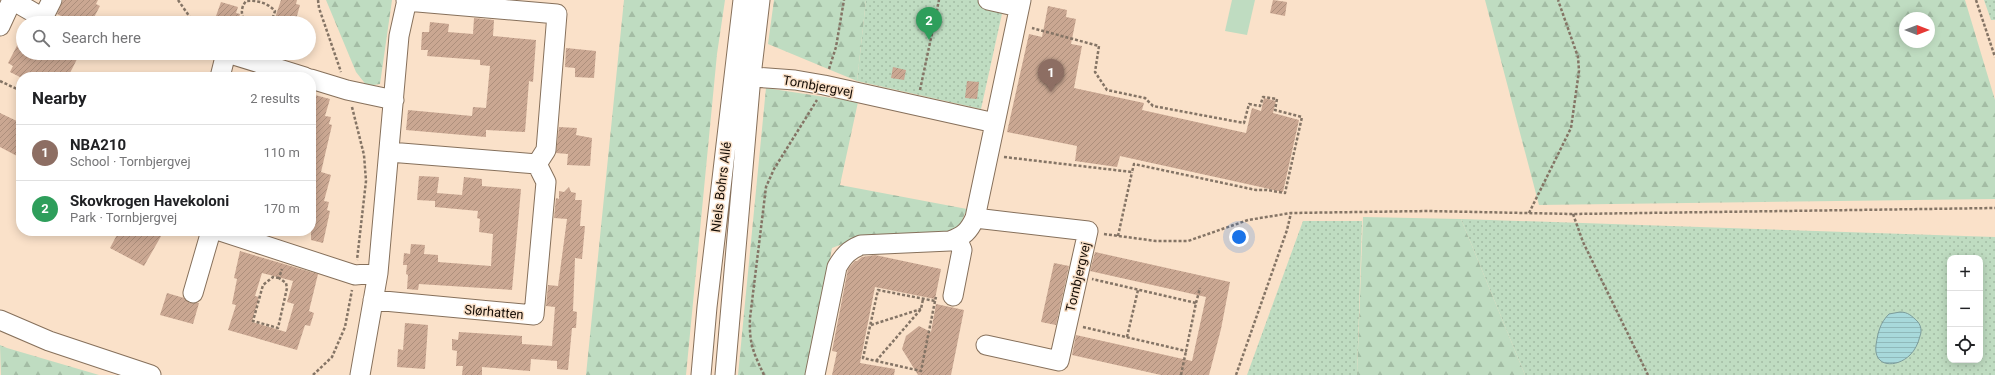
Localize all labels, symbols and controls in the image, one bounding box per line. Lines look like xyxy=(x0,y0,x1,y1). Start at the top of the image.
pin: 2 xyxy=(916,7,942,40)
north arrow xyxy=(1899,12,1935,48)
search box xyxy=(16,16,316,60)
icon: search xyxy=(30,27,52,49)
text: Search here xyxy=(62,29,141,47)
pin: 1 xyxy=(1038,59,1064,92)
street label: Tornbjergvej xyxy=(782,72,854,100)
text: Nearby xyxy=(32,88,87,108)
text: 2 results xyxy=(250,91,300,106)
text: NBA210 xyxy=(70,136,126,154)
street label: Niels Bohrs Allé xyxy=(708,141,734,233)
text: 1 xyxy=(41,145,49,160)
text: 110 m xyxy=(263,145,300,160)
text: School · Tornbjergvej xyxy=(70,154,191,169)
text: Skovkrogen Havekoloni xyxy=(70,192,229,210)
text: 2 xyxy=(41,201,49,216)
text: 170 m xyxy=(263,201,300,216)
text: Park · Tornbjergvej xyxy=(70,210,177,225)
your location xyxy=(1229,227,1249,247)
street label: Tornbjergvej xyxy=(1063,241,1093,313)
map controls xyxy=(1947,255,1983,363)
button: + xyxy=(1947,255,1983,291)
button: − xyxy=(1947,291,1983,327)
street label: Slørhatten xyxy=(464,302,524,322)
button: locate xyxy=(1947,327,1983,363)

